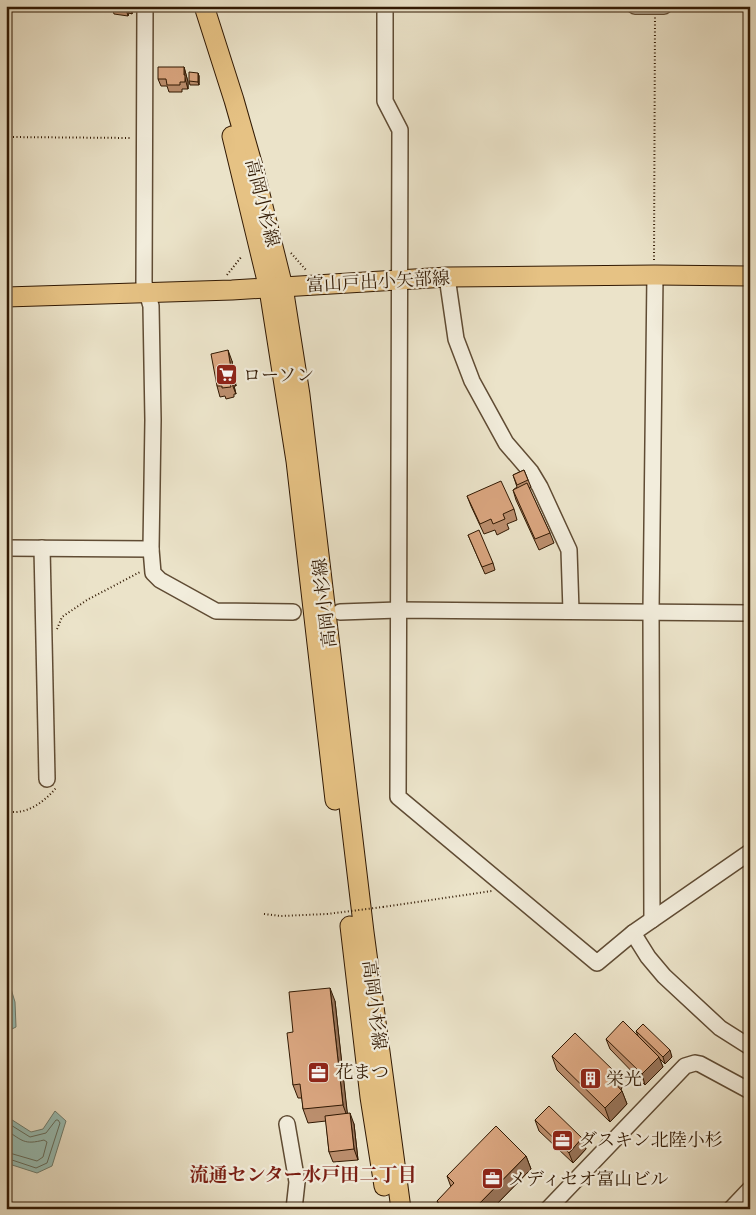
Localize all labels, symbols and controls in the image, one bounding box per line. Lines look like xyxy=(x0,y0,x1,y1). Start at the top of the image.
street label: 高岡小杉線 xyxy=(239,156,285,250)
street label: 富山戸出小矢部線 xyxy=(305,266,451,298)
supermarket icon: ローソン xyxy=(215,363,239,387)
place label: ローソン xyxy=(243,363,314,388)
street label: 高岡小杉線 xyxy=(307,557,343,649)
street label: 高岡小杉線 xyxy=(356,959,392,1051)
office icon: 花まつ xyxy=(307,1060,331,1084)
place label: 花まつ xyxy=(335,1060,389,1085)
building icon: 栄光 xyxy=(578,1067,602,1091)
place label: 栄光 xyxy=(606,1067,642,1092)
office icon: ダスキン北陸小杉 xyxy=(551,1128,575,1152)
place label: ダスキン北陸小杉 xyxy=(579,1128,723,1153)
district label: 流通センター水戸田二丁目 xyxy=(189,1162,417,1188)
office icon: メディセオ富山ビル xyxy=(480,1167,504,1191)
place label: メディセオ富山ビル xyxy=(508,1167,669,1192)

